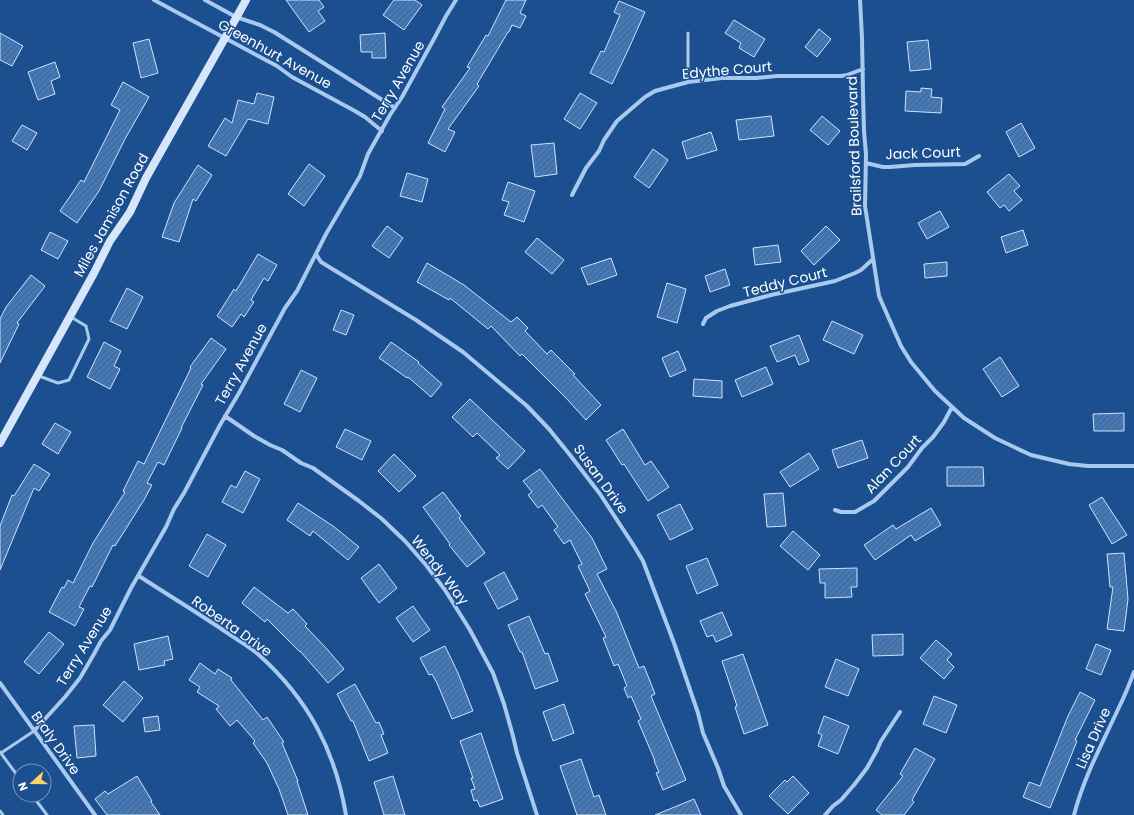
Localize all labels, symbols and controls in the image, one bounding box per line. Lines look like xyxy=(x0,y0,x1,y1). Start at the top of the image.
street label: Greenhurt Avenue xyxy=(215,14,336,94)
street label: Terry Avenue xyxy=(367,36,430,125)
street label: Edythe Court xyxy=(681,56,773,84)
street label: Brailsford Boulevard xyxy=(842,76,866,216)
street label: Jack Court xyxy=(885,142,961,164)
street label: Miles Jamison Road xyxy=(69,149,153,281)
street label: Teddy Court xyxy=(741,262,829,302)
street label: Terry Avenue xyxy=(210,319,272,409)
street label: Alan Court xyxy=(860,430,926,498)
street label: Susan Drive xyxy=(569,440,633,518)
street label: Wendy Way xyxy=(406,531,474,609)
street label: Roberta Drive xyxy=(188,591,277,661)
street label: Terry Avenue xyxy=(51,602,117,690)
street label: Lisa Drive xyxy=(1071,704,1116,772)
street label: Braly Drive xyxy=(27,707,85,779)
north arrow xyxy=(12,763,52,803)
text: N xyxy=(14,780,32,793)

